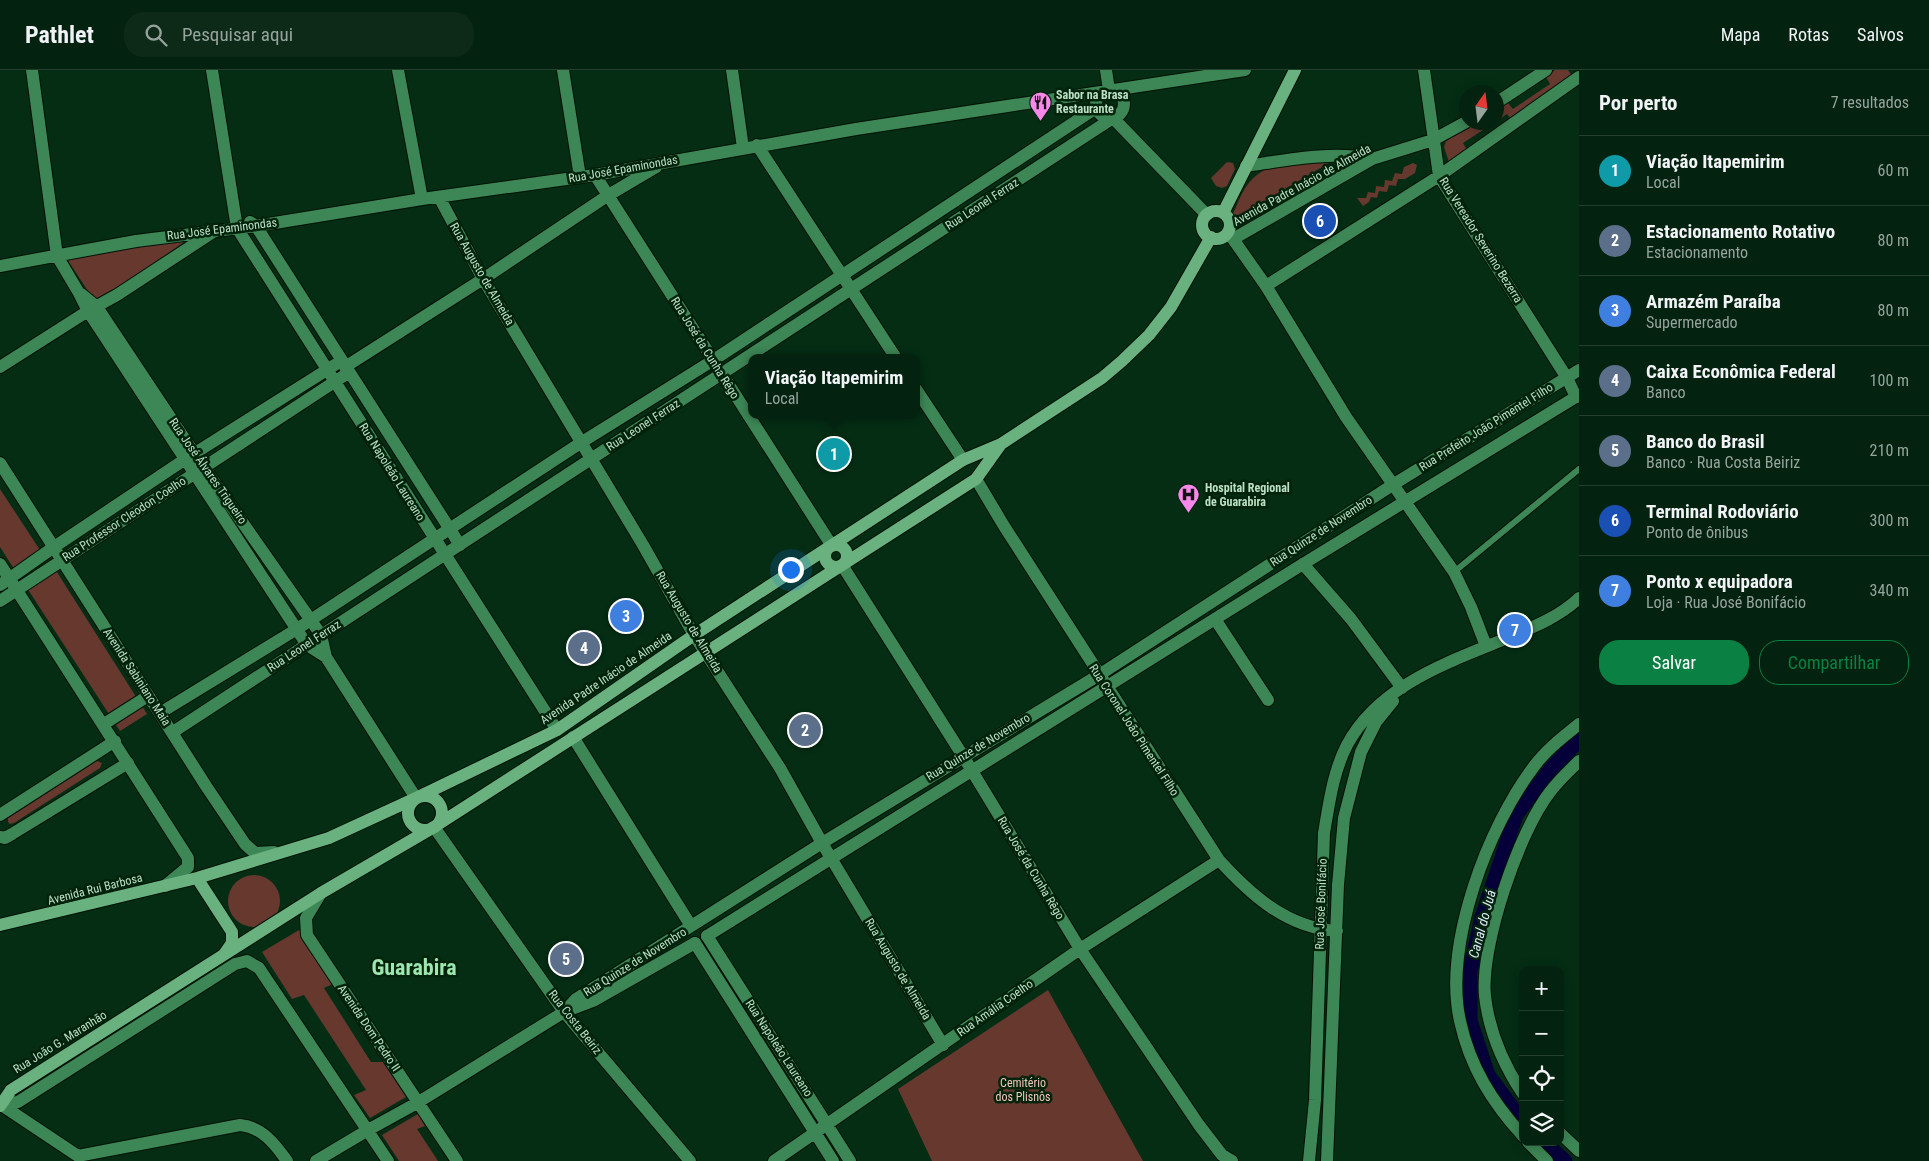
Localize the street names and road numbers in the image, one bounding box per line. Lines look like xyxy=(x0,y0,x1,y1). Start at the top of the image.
street label: Avenida Padre Inácio de Almeida xyxy=(1231,141,1374,229)
street label: Rua José Epaminondas xyxy=(567,153,679,185)
street label: Rua Leonel Ferraz xyxy=(943,175,1021,233)
street label: Rua Vereador Severino Bezerra xyxy=(1437,175,1526,306)
street label: Rua José Epaminondas xyxy=(166,215,278,243)
street label: Rua Augusto de Almeida xyxy=(447,220,517,328)
street label: Rua José da Cunha Rêgo xyxy=(668,294,742,402)
street label: Rua Prefeito João Pimentel Filho xyxy=(1417,380,1555,474)
street label: Rua Leonel Ferraz xyxy=(604,396,682,454)
street label: Rua José Álvares Trigueiro xyxy=(166,415,251,527)
street label: Rua Napoleão Laureano xyxy=(356,420,428,524)
street label: Rua Professor Cleodon Coelho xyxy=(60,474,188,564)
street label: Rua Quinze de Novembro xyxy=(1267,493,1375,569)
street label: Rua Augusto de Almeida xyxy=(653,569,725,675)
street label: Rua Leonel Ferraz xyxy=(265,617,343,675)
street label: Avenida Sabiniano Maia xyxy=(100,626,174,728)
street label: Avenida Padre Inácio de Almeida xyxy=(538,629,674,727)
street label: Rua Coronel João Pimentel Filho xyxy=(1086,662,1182,798)
street label: Rua Quinze de Novembro xyxy=(924,710,1032,784)
street label: Rua José da Cunha Rêgo xyxy=(995,814,1067,922)
street label: Rua José Bonifácio xyxy=(1312,858,1330,950)
street label: Avenida Rui Barbosa xyxy=(46,870,144,908)
street label: Rua Augusto de Almeida xyxy=(862,916,934,1022)
street label: Rua Quinze de Novembro xyxy=(581,925,689,999)
street label: Rua Amália Coelho xyxy=(954,977,1036,1039)
street label: Avenida Dom Pedro II xyxy=(335,982,403,1074)
street label: Rua Costa Beiriz xyxy=(546,987,604,1057)
street label: Rua Napoleão Laureano xyxy=(742,997,816,1099)
street label: Rua João G. Maranhão xyxy=(11,1008,109,1076)

